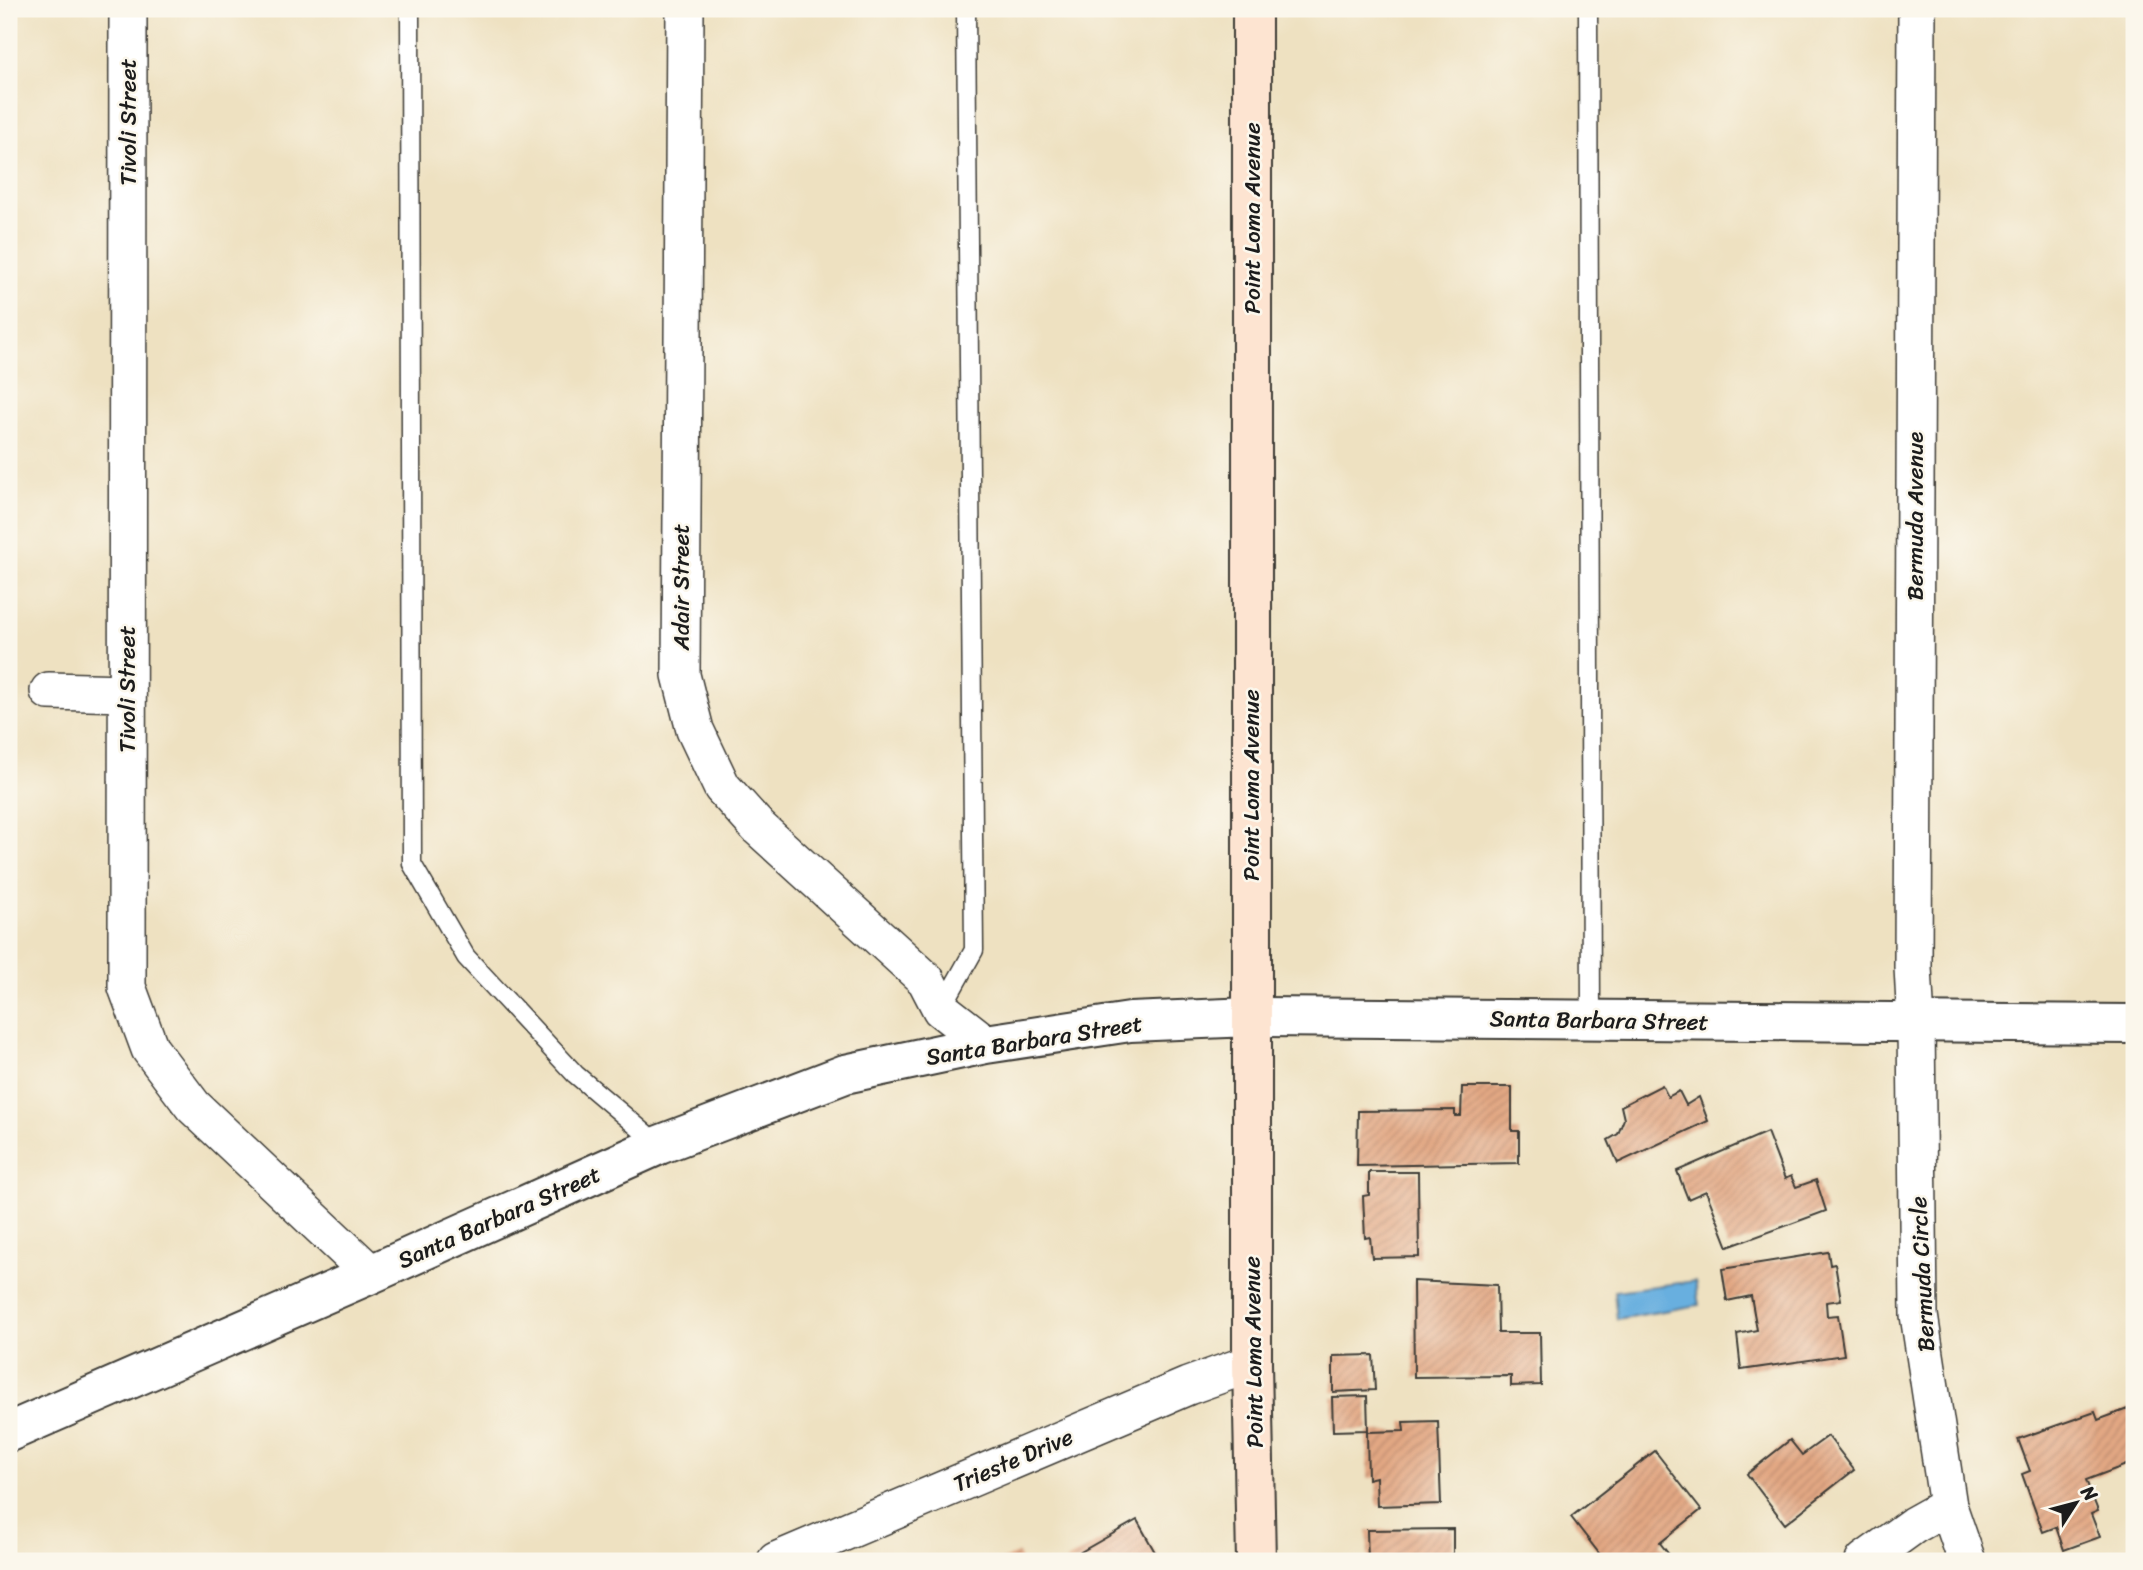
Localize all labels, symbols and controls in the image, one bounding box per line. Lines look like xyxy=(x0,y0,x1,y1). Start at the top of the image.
street label: Tivoli Street xyxy=(108,58,149,186)
street label: Point Loma Avenue xyxy=(1232,122,1273,314)
street label: Bermuda Avenue xyxy=(1895,432,1936,600)
street label: Adair Street xyxy=(661,524,702,651)
street label: Tivoli Street xyxy=(107,625,148,753)
street label: Point Loma Avenue xyxy=(1231,689,1272,881)
street label: Santa Barbara Street xyxy=(1489,998,1709,1043)
street label: Santa Barbara Street xyxy=(923,1003,1145,1078)
street label: Santa Barbara Street xyxy=(391,1154,608,1281)
street label: Bermuda Circle xyxy=(1898,1195,1947,1353)
street label: Point Loma Avenue xyxy=(1231,1256,1276,1448)
street label: Trieste Drive xyxy=(947,1417,1080,1504)
north arrow xyxy=(2042,1468,2112,1538)
text: N xyxy=(2072,1477,2107,1509)

